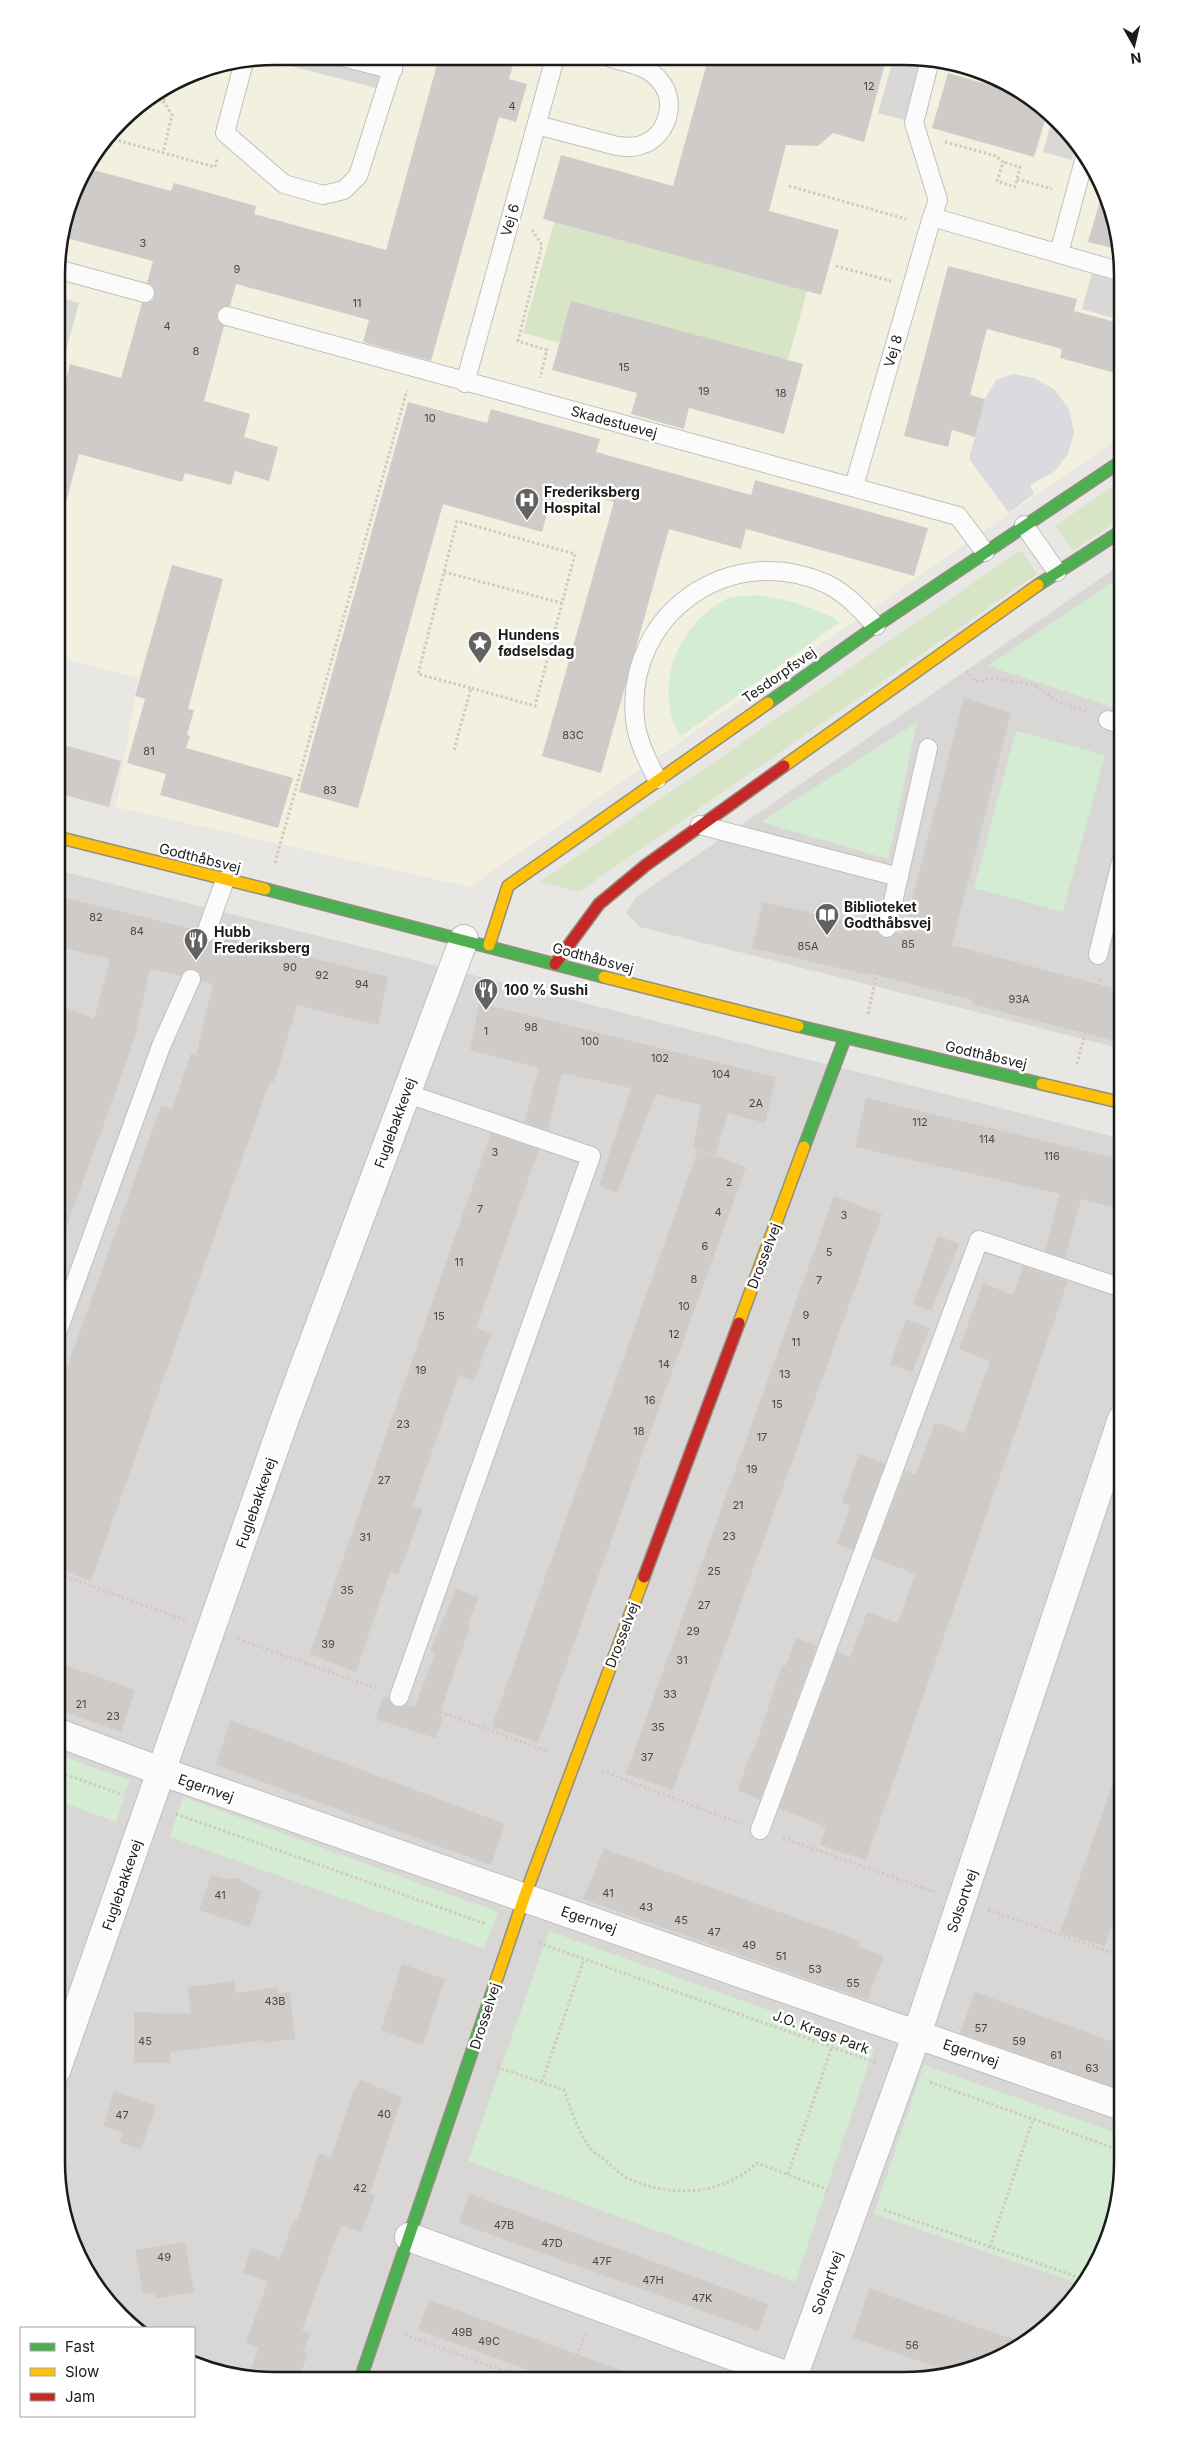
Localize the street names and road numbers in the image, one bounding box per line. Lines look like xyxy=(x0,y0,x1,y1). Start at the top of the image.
street label: Vej 6 xyxy=(497,202,522,238)
street label: Vej 8 xyxy=(880,333,905,369)
street label: Skadestuevej xyxy=(569,402,659,441)
street label: Tesdorpfsvej xyxy=(739,643,819,706)
street label: Godthåbsvej xyxy=(158,839,243,876)
street label: Godthåbsvej xyxy=(551,939,636,977)
street label: Godthåbsvej xyxy=(944,1037,1029,1072)
street label: Fuglebakkevej xyxy=(370,1075,419,1170)
street label: Drosselvej xyxy=(743,1221,784,1291)
street label: Fuglebakkevej xyxy=(232,1455,279,1550)
street label: Drosselvej xyxy=(601,1600,642,1670)
street label: Egernvej xyxy=(176,1770,236,1805)
street label: Fuglebakkevej xyxy=(98,1837,145,1932)
street label: Solsortvej xyxy=(943,1867,980,1935)
street label: Egernvej xyxy=(559,1902,619,1937)
street label: Drosselvej xyxy=(466,1980,503,2051)
street label: J.O. Krags Park xyxy=(771,2006,872,2057)
street label: Egernvej xyxy=(941,2035,1001,2070)
street label: Solsortvej xyxy=(807,2249,846,2317)

